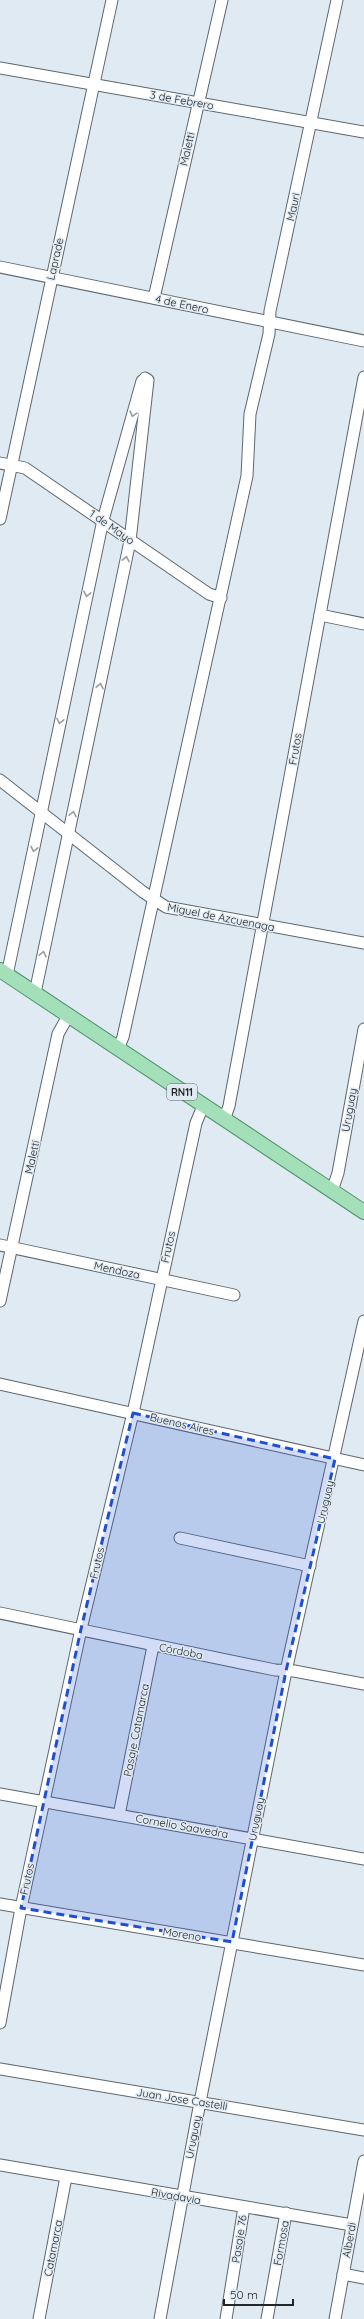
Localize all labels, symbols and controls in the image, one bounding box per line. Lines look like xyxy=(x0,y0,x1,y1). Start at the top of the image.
street label: 3 de Febrero xyxy=(149,88,215,113)
street label: Maletti xyxy=(176,131,198,167)
street label: Mauri xyxy=(283,192,303,222)
street label: Laprade xyxy=(43,237,67,281)
street label: 4 de Enero xyxy=(154,292,210,317)
one-way arrow xyxy=(129,410,138,417)
street label: 1 de Mayo xyxy=(87,506,137,548)
one-way arrow xyxy=(121,556,130,562)
one-way arrow xyxy=(83,591,92,597)
one-way arrow xyxy=(95,683,103,689)
one-way arrow xyxy=(57,718,65,724)
street label: Frutos xyxy=(285,732,305,766)
one-way arrow xyxy=(69,810,77,817)
one-way arrow xyxy=(30,845,38,852)
street label: Miguel de Azcuenaga xyxy=(166,900,276,934)
one-way arrow xyxy=(39,951,47,958)
road number: RN11 xyxy=(167,1084,197,1100)
street label: Uruguay xyxy=(338,1087,360,1133)
street label: Maletti xyxy=(22,1139,42,1175)
street label: Frutos xyxy=(158,1230,178,1264)
street label: Mendoza xyxy=(93,1258,141,1282)
street label: Buenos Aires xyxy=(148,1410,216,1438)
street label: Uruguay xyxy=(313,1479,337,1525)
street label: Frutos xyxy=(87,1546,107,1580)
street label: Córdoba xyxy=(158,1640,204,1662)
street label: Pasaje Catamarca xyxy=(120,1682,152,1778)
street label: Uruguay xyxy=(245,1796,267,1842)
street label: Cornelio Saavedra xyxy=(134,1811,230,1841)
street label: Frutos xyxy=(17,1862,37,1896)
street label: Moreno xyxy=(162,1924,203,1944)
street label: Juan Jose Castelli xyxy=(135,2085,229,2113)
street label: Uruguay xyxy=(182,2114,204,2160)
street label: Rivadavia xyxy=(150,2185,202,2207)
street label: Pasaje 76 xyxy=(228,2214,250,2264)
street label: Catamarca xyxy=(41,2219,65,2277)
street label: Formosa xyxy=(270,2219,292,2267)
street label: Alberdi xyxy=(339,2221,359,2259)
scale bar xyxy=(224,2281,293,2307)
text: 50 m xyxy=(230,2287,258,2302)

